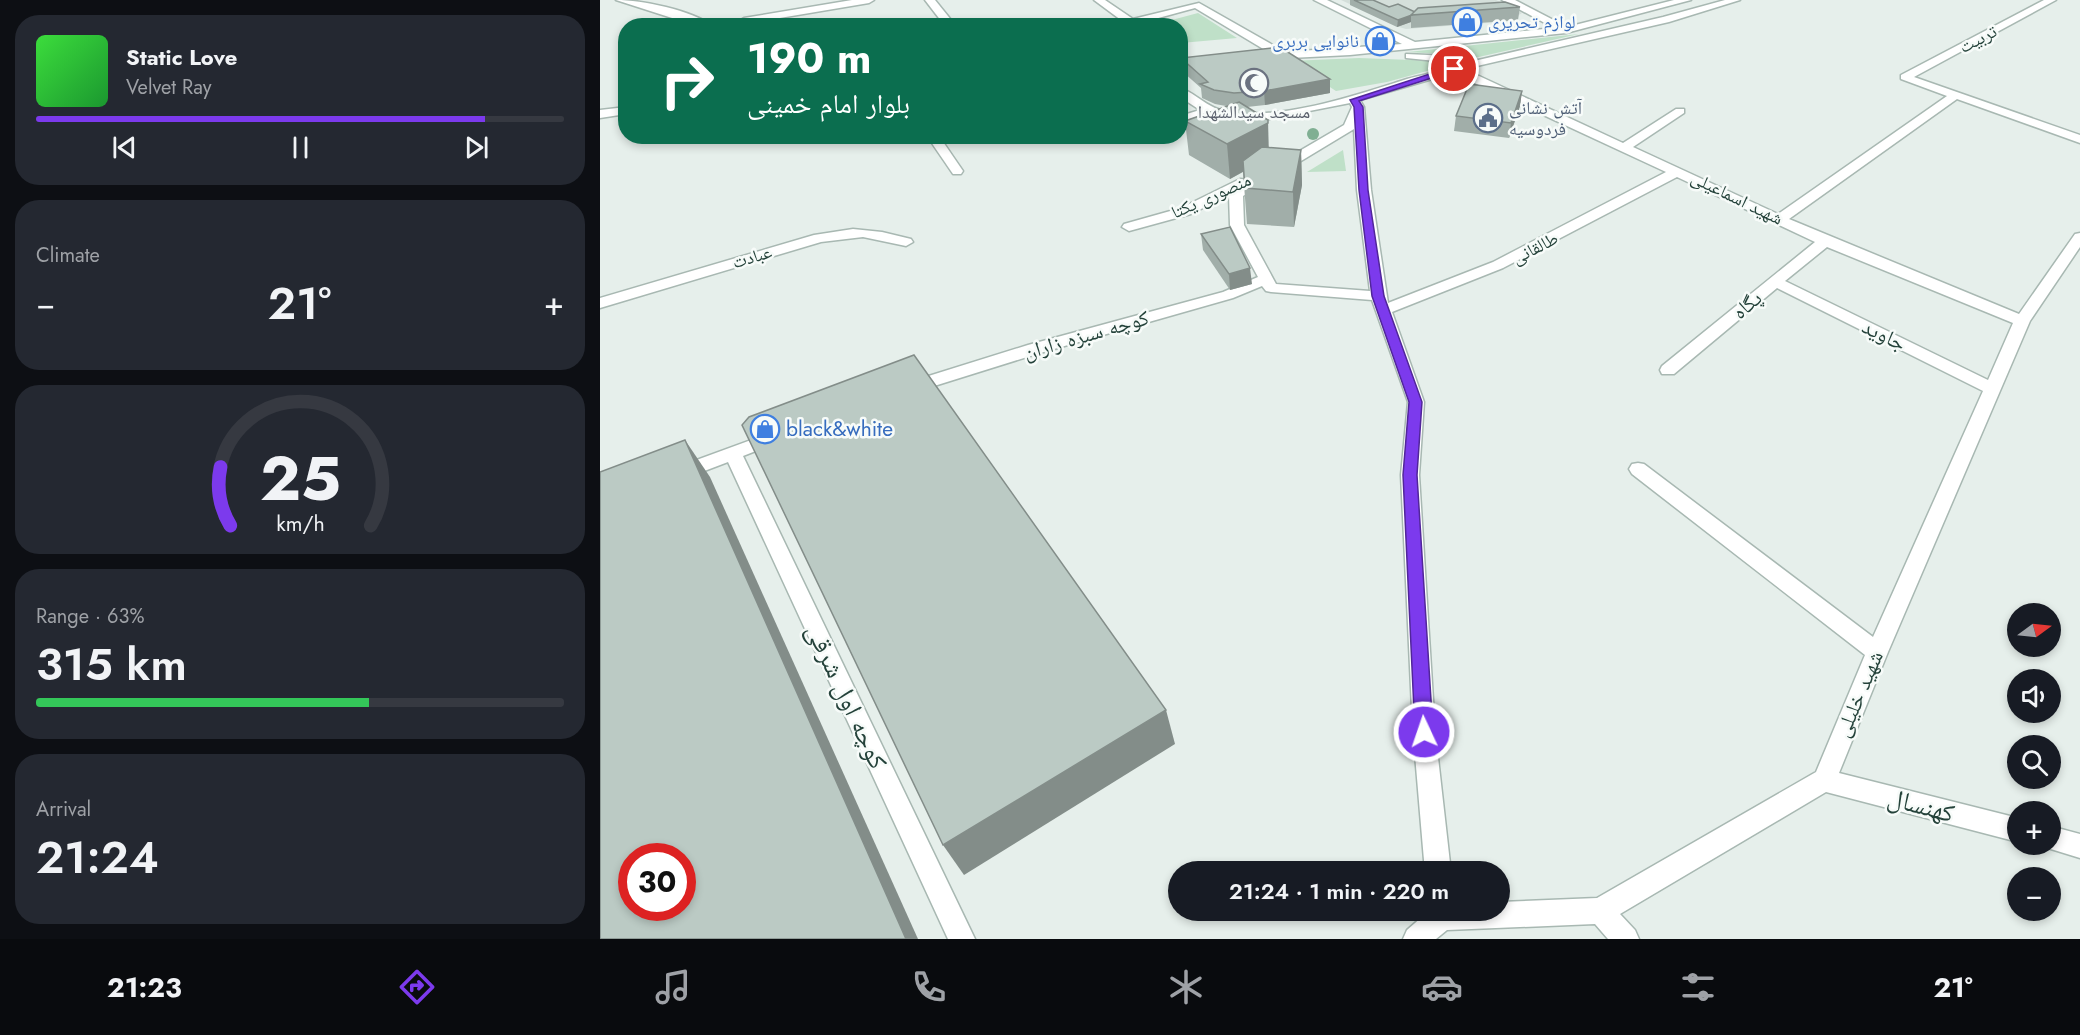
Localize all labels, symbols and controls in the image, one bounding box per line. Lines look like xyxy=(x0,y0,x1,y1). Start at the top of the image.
shop icon: لوازم تحریری xyxy=(1451,6,1483,38)
place label: لوازم تحریری xyxy=(1488,9,1576,35)
street label: تربیت xyxy=(1954,18,2002,60)
shop icon: نانوایی بربری xyxy=(1364,25,1396,57)
text: 190 m xyxy=(747,28,871,89)
place label: نانوایی بربری xyxy=(1272,28,1359,54)
text: Static Love xyxy=(126,41,237,73)
icon: right xyxy=(648,42,726,120)
pin xyxy=(1428,43,1479,94)
icon: arrive xyxy=(1437,52,1470,85)
mosque icon: مسجد سیدالشهدا xyxy=(1238,67,1270,99)
text: Velvet Ray xyxy=(126,73,212,102)
text: بلوار امام خمینی xyxy=(747,84,910,123)
place label: آتش نشانی فردوسیه xyxy=(1509,95,1582,142)
place label: مسجد سیدالشهدا xyxy=(1198,99,1310,125)
public building icon: آتش نشانی فردوسیه xyxy=(1472,102,1504,134)
icon: previous xyxy=(108,131,141,164)
icon: pause xyxy=(284,131,317,164)
icon: next xyxy=(460,131,493,164)
street label: شهید اسماعیلی xyxy=(1687,164,1787,232)
street label: منصوری یکتا xyxy=(1167,167,1255,225)
street label: طالقانی xyxy=(1507,225,1563,271)
street label: عبادت xyxy=(729,239,775,275)
text: Climate xyxy=(36,241,100,270)
text: 21° xyxy=(268,271,331,336)
text: − xyxy=(36,280,55,327)
text: + xyxy=(544,280,564,327)
street label: پگاه xyxy=(1726,284,1768,326)
street label: کوچه سبزه زاران xyxy=(1020,303,1153,367)
street label: جاوید xyxy=(1857,312,1911,358)
shop icon: black&white xyxy=(749,413,781,445)
place label: black&white xyxy=(786,414,893,444)
text: 25 xyxy=(259,434,341,524)
text: km/h xyxy=(276,509,324,540)
text: Range · 63% xyxy=(36,602,144,631)
north arrow xyxy=(2007,603,2061,657)
map controls xyxy=(2007,603,2061,921)
street label: کوچه اول شرقی xyxy=(797,617,897,775)
text: 315 km xyxy=(36,632,187,697)
street label: شهید خلیلی xyxy=(1827,646,1891,742)
button: sound xyxy=(2007,669,2061,723)
position arrow xyxy=(1392,700,1456,764)
button: search xyxy=(2007,735,2061,789)
street label: کهنسال xyxy=(1883,778,1959,832)
text: Arrival xyxy=(36,795,91,824)
button: + xyxy=(2007,801,2061,855)
text: 21:24 xyxy=(36,825,159,890)
speed limit sign: 30 xyxy=(618,843,696,921)
button: − xyxy=(2007,867,2061,921)
text: 21:24 · 1 min · 220 m xyxy=(1229,875,1449,907)
icon: directions xyxy=(396,966,438,1008)
icon: music xyxy=(652,966,694,1008)
icon: phone xyxy=(908,966,950,1008)
icon: climate xyxy=(1165,966,1207,1008)
icon: car xyxy=(1421,966,1463,1008)
icon: filters xyxy=(1677,966,1719,1008)
text: 21:23 xyxy=(107,968,182,1007)
text: 21° xyxy=(1933,968,1973,1007)

